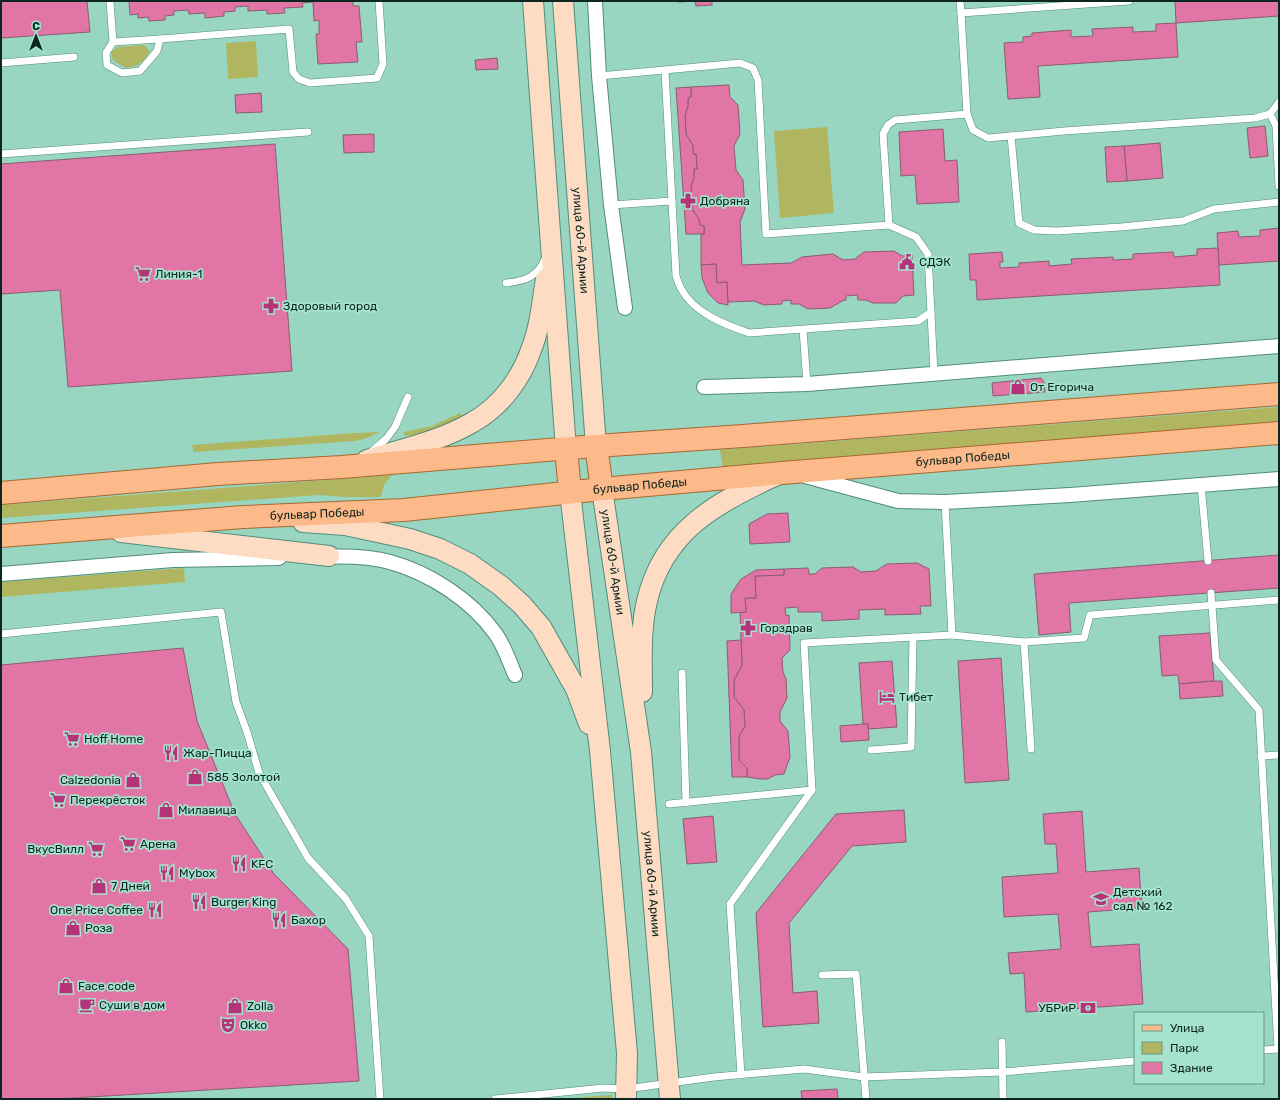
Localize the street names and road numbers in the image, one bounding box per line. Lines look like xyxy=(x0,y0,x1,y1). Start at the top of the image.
street label: улица 60-й Армии xyxy=(570,187,592,294)
street label: бульвар Победы xyxy=(915,448,1010,469)
street label: бульвар Победы xyxy=(592,474,688,497)
street label: бульвар Победы xyxy=(270,505,365,523)
street label: улица 60-й Армии xyxy=(598,509,628,616)
street label: улица 60-й Армии xyxy=(641,830,663,937)

